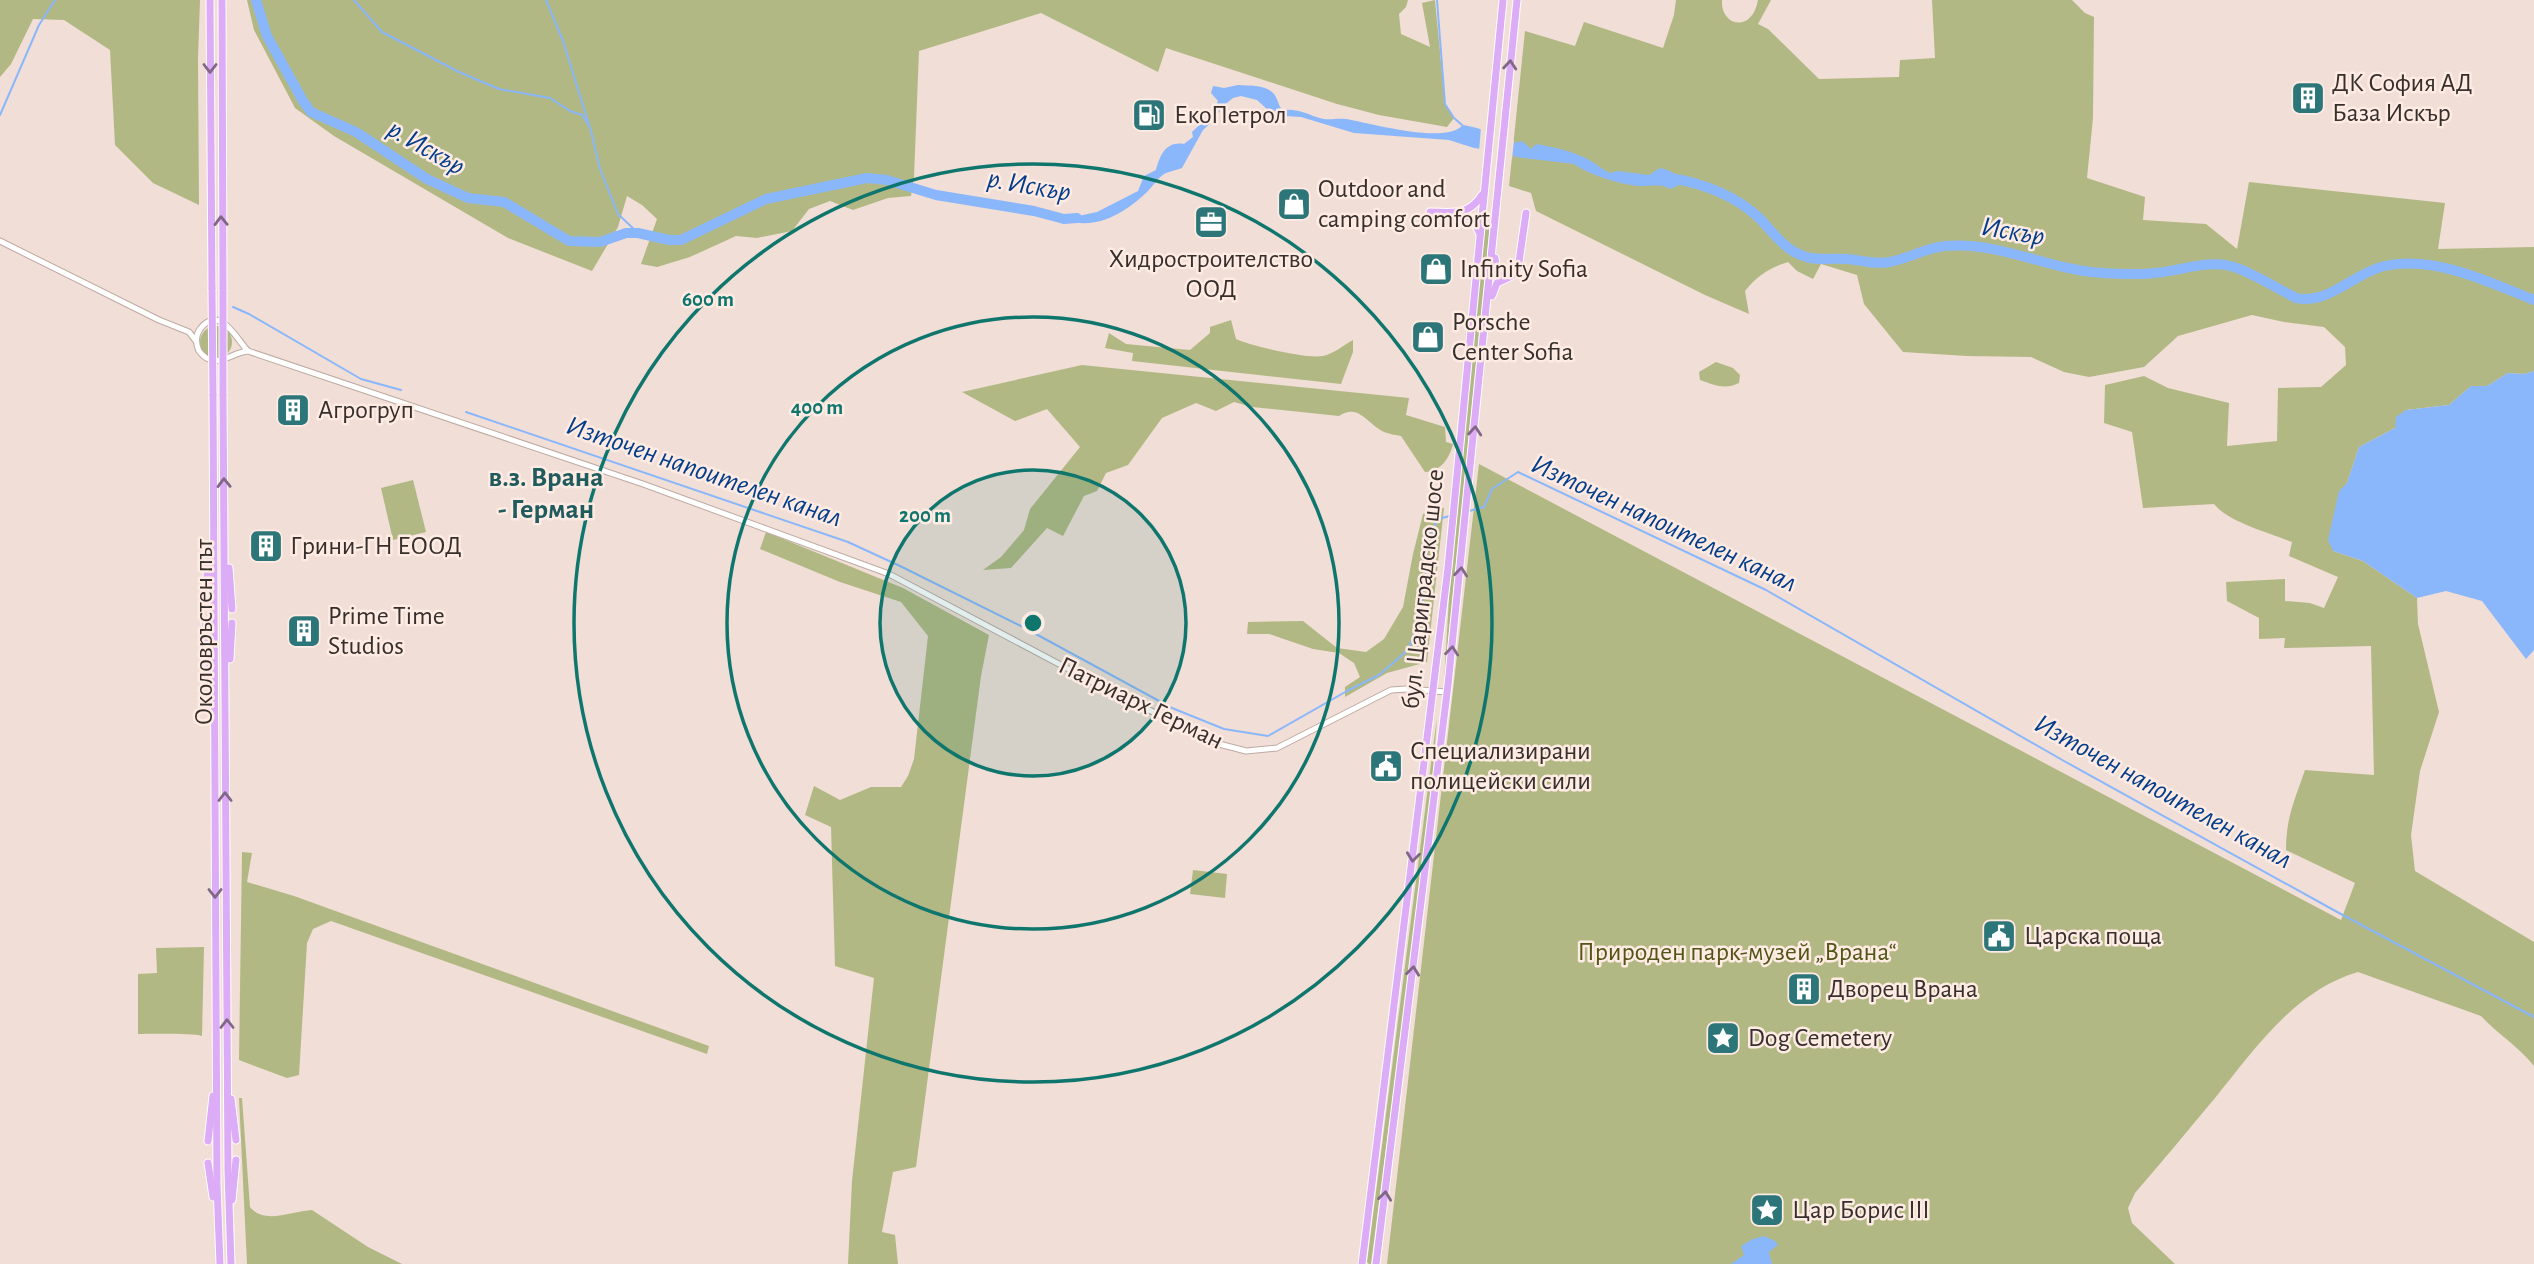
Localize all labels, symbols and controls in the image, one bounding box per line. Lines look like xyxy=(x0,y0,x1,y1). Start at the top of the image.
one-way arrow xyxy=(1502,59,1517,70)
one-way arrow xyxy=(202,63,218,74)
place label: ДК София АД База Искър xyxy=(2332,70,2473,126)
building icon: ДК София АД База Искър xyxy=(2289,79,2327,117)
fuel station icon: ЕкоПетрол xyxy=(1130,96,1168,134)
place label: ЕкоПетрол xyxy=(1174,102,1287,128)
water label: р. Искър xyxy=(383,115,469,181)
water label: р. Искър xyxy=(985,165,1073,207)
place label: Outdoor and camping comfort xyxy=(1318,176,1490,232)
shop icon: Outdoor and camping comfort xyxy=(1275,185,1313,223)
office icon: Хидростроителство ООД xyxy=(1192,203,1230,241)
water label: Искър xyxy=(1980,213,2046,251)
one-way arrow xyxy=(213,215,229,226)
place label: Хидростроителство ООД xyxy=(1109,246,1313,302)
shop icon: Infinity Sofia xyxy=(1417,250,1455,288)
place label: Infinity Sofia xyxy=(1460,256,1588,282)
text: 600 m xyxy=(682,289,734,310)
place label: Porsche Center Sofia xyxy=(1452,309,1573,365)
shop icon: Porsche Center Sofia xyxy=(1409,318,1447,356)
building icon: Агрогруп xyxy=(274,391,312,429)
place label: Агрогруп xyxy=(318,397,414,423)
text: 400 m xyxy=(791,397,843,418)
water label: Източен напоителен канал xyxy=(563,412,845,532)
one-way arrow xyxy=(1467,425,1482,436)
water label: Източен напоителен канал xyxy=(1527,450,1801,598)
district label: в.з. Врана - Герман xyxy=(489,464,604,524)
street label: бул. Цариградско шосе xyxy=(1397,468,1449,710)
one-way arrow xyxy=(216,477,232,488)
text: 200 m xyxy=(899,505,951,526)
building icon: Грини-ГН ЕООД xyxy=(247,527,285,565)
place label: Грини-ГН ЕООД xyxy=(290,533,462,559)
street label: Околовръстен път xyxy=(191,538,217,725)
one-way arrow xyxy=(1453,567,1468,578)
place label: Prime Time Studios xyxy=(328,603,445,659)
centre of rings xyxy=(1021,611,1045,635)
building icon: Prime Time Studios xyxy=(285,612,323,650)
one-way arrow xyxy=(1444,646,1459,657)
street label: Патриарх Герман xyxy=(1054,652,1228,754)
water label: Източен напоителен канал xyxy=(2030,710,2296,874)
place label: Специализирани полицейски сили xyxy=(1410,738,1591,794)
public building icon: Специализирани полицейски сили xyxy=(1367,747,1405,785)
one-way arrow xyxy=(217,791,233,802)
one-way arrow xyxy=(1405,852,1420,863)
one-way arrow xyxy=(207,888,223,898)
public building icon: Царска поща xyxy=(1980,917,2018,955)
place label: Царска поща xyxy=(2024,923,2162,949)
park label: Природен парк-музей „Врана“ xyxy=(1578,939,1896,965)
one-way arrow xyxy=(1405,965,1420,976)
building icon: Дворец Врана xyxy=(1785,970,1823,1008)
place label: Дворец Врана xyxy=(1828,976,1978,1002)
one-way arrow xyxy=(219,1019,235,1029)
place icon: Dog Cemetery xyxy=(1704,1019,1742,1057)
place label: Dog Cemetery xyxy=(1748,1025,1892,1051)
one-way arrow xyxy=(1377,1190,1392,1202)
place icon: Цар Борис III xyxy=(1748,1191,1786,1229)
place label: Цар Борис III xyxy=(1792,1197,1929,1223)

